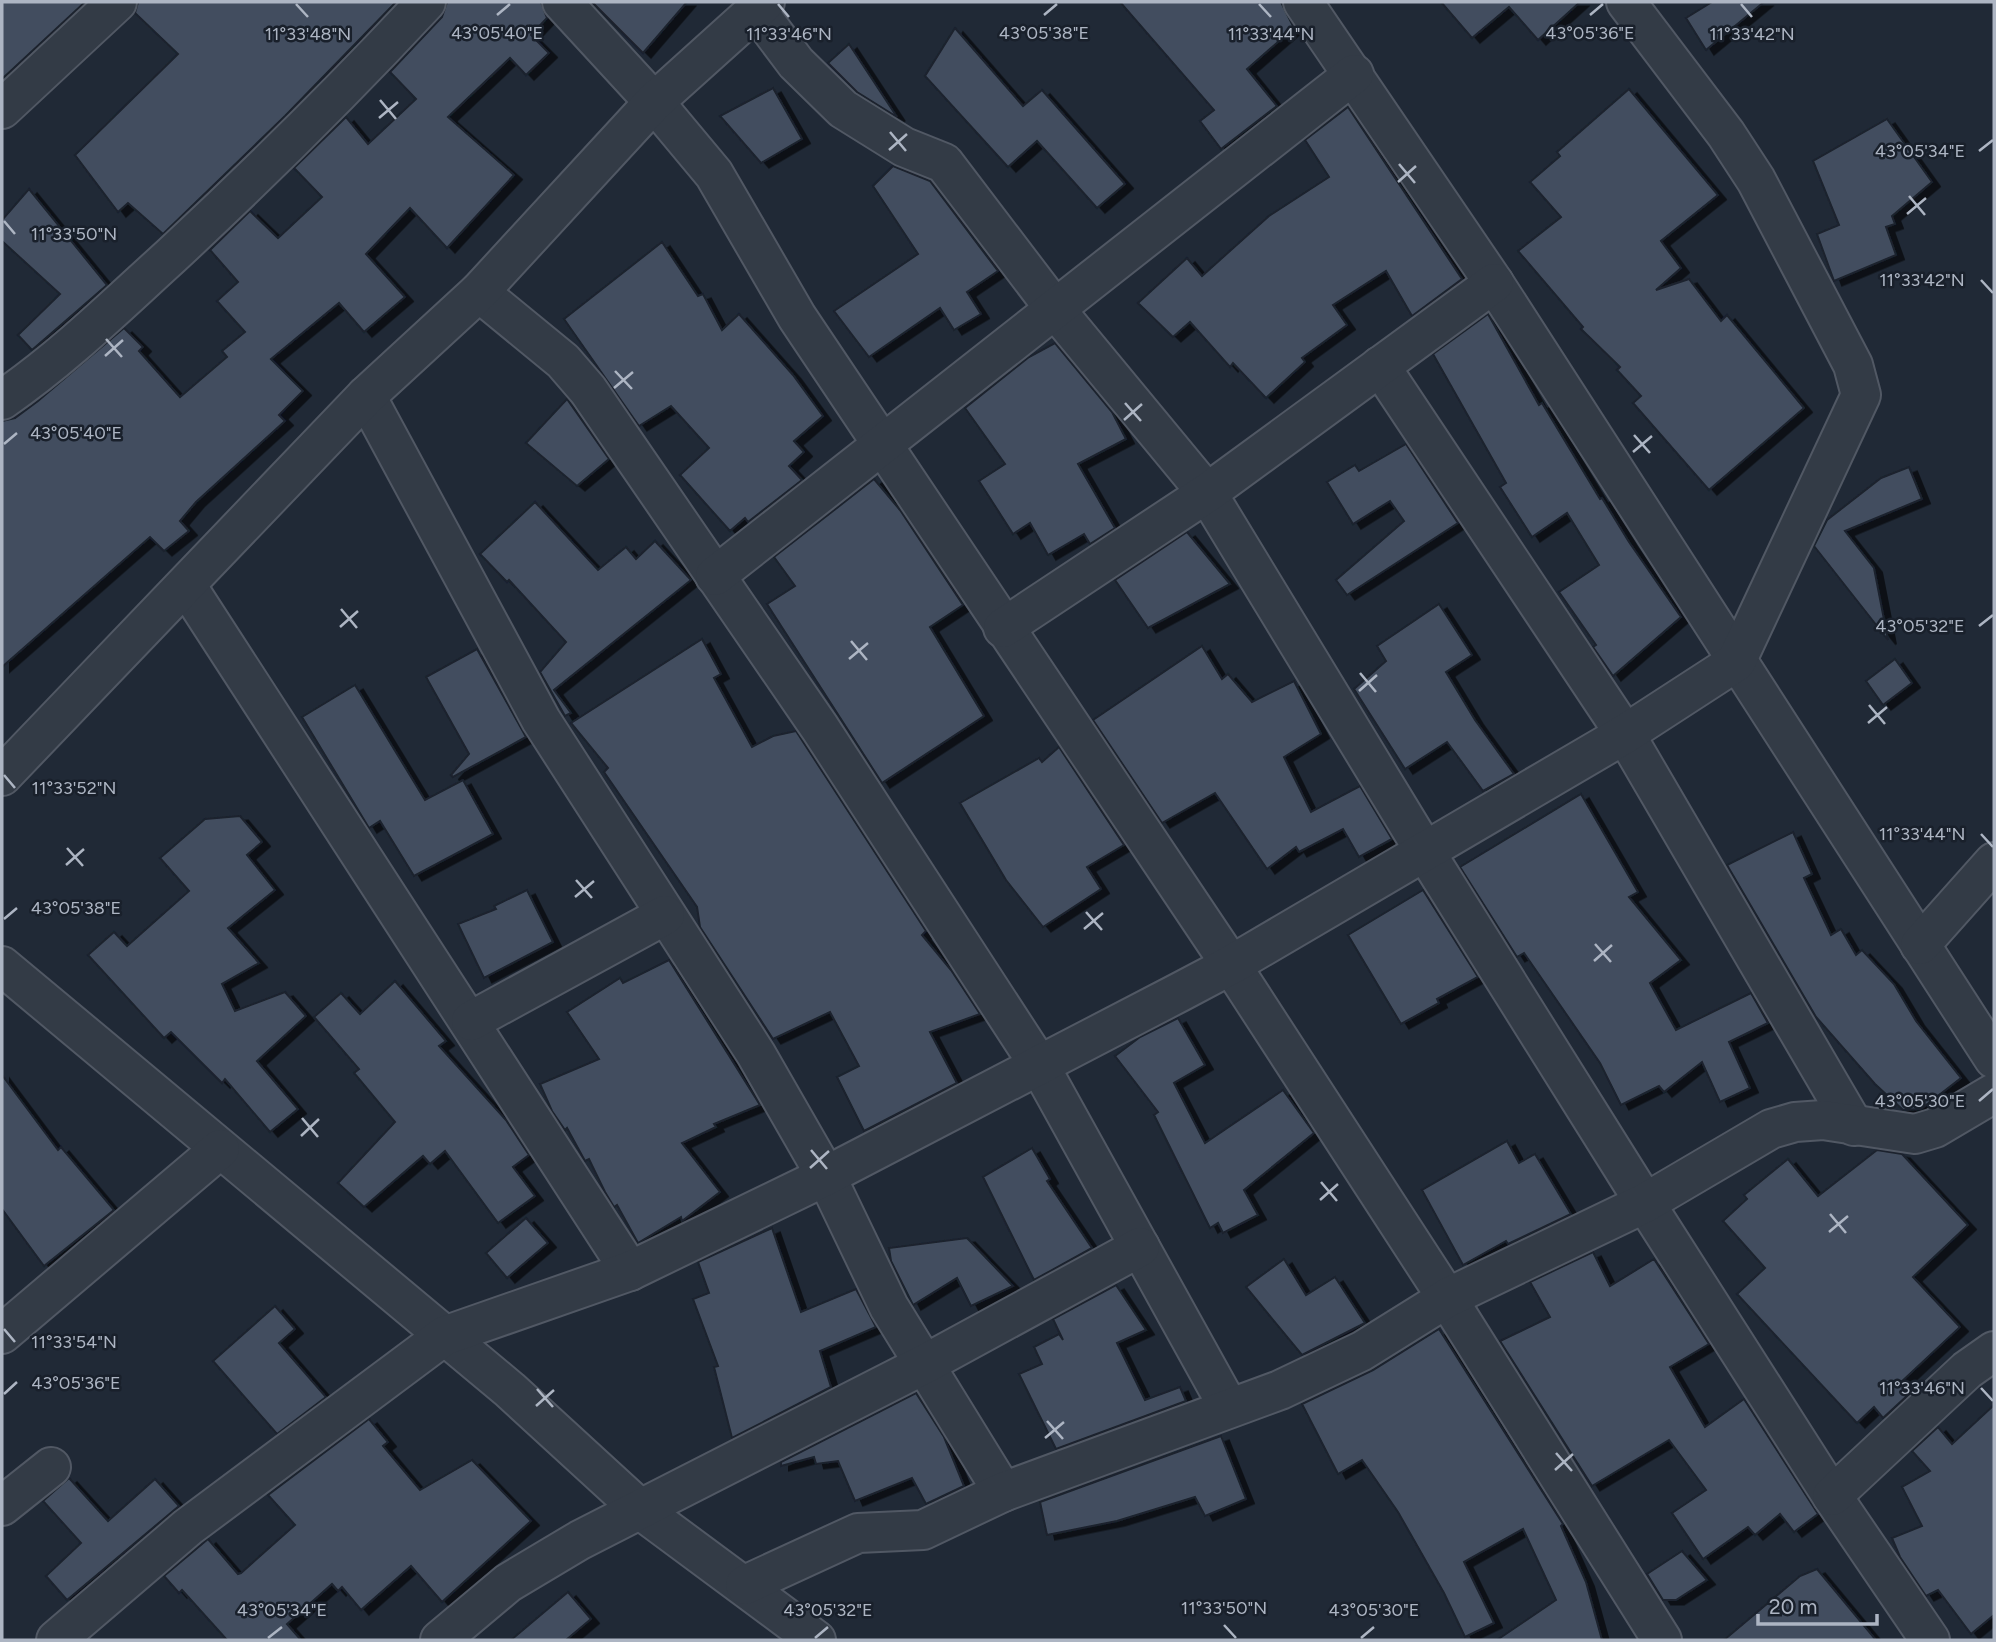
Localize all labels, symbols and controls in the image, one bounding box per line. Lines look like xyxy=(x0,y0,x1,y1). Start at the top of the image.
text: 43°05'40"E xyxy=(451,22,543,44)
text: 43°05'38"E xyxy=(999,22,1089,44)
text: 43°05'36"E xyxy=(1545,22,1635,44)
text: 11°33'48"N xyxy=(265,23,351,45)
text: 11°33'46"N xyxy=(746,23,832,45)
text: 11°33'44"N xyxy=(1228,23,1314,45)
text: 11°33'42"N xyxy=(1709,23,1795,45)
text: 43°05'34"E xyxy=(1875,140,1965,162)
text: 11°33'50"N xyxy=(31,223,117,245)
text: 11°33'42"N xyxy=(1879,269,1965,291)
text: 43°05'40"E xyxy=(30,422,122,444)
text: 43°05'32"E xyxy=(1875,615,1965,637)
text: 11°33'52"N xyxy=(32,777,116,799)
text: 11°33'44"N xyxy=(1879,823,1965,845)
text: 43°05'38"E xyxy=(31,897,121,919)
text: 43°05'30"E xyxy=(1875,1090,1965,1112)
text: 11°33'54"N xyxy=(31,1331,117,1353)
text: 43°05'36"E xyxy=(31,1372,121,1394)
text: 11°33'46"N xyxy=(1879,1377,1965,1399)
scale bar xyxy=(1758,1582,1877,1626)
text: 20 m xyxy=(1769,1594,1817,1619)
text: 11°33'50"N xyxy=(1181,1597,1267,1619)
text: 43°05'34"E xyxy=(237,1599,327,1621)
text: 43°05'32"E xyxy=(783,1599,873,1621)
text: 43°05'30"E xyxy=(1329,1599,1419,1621)

